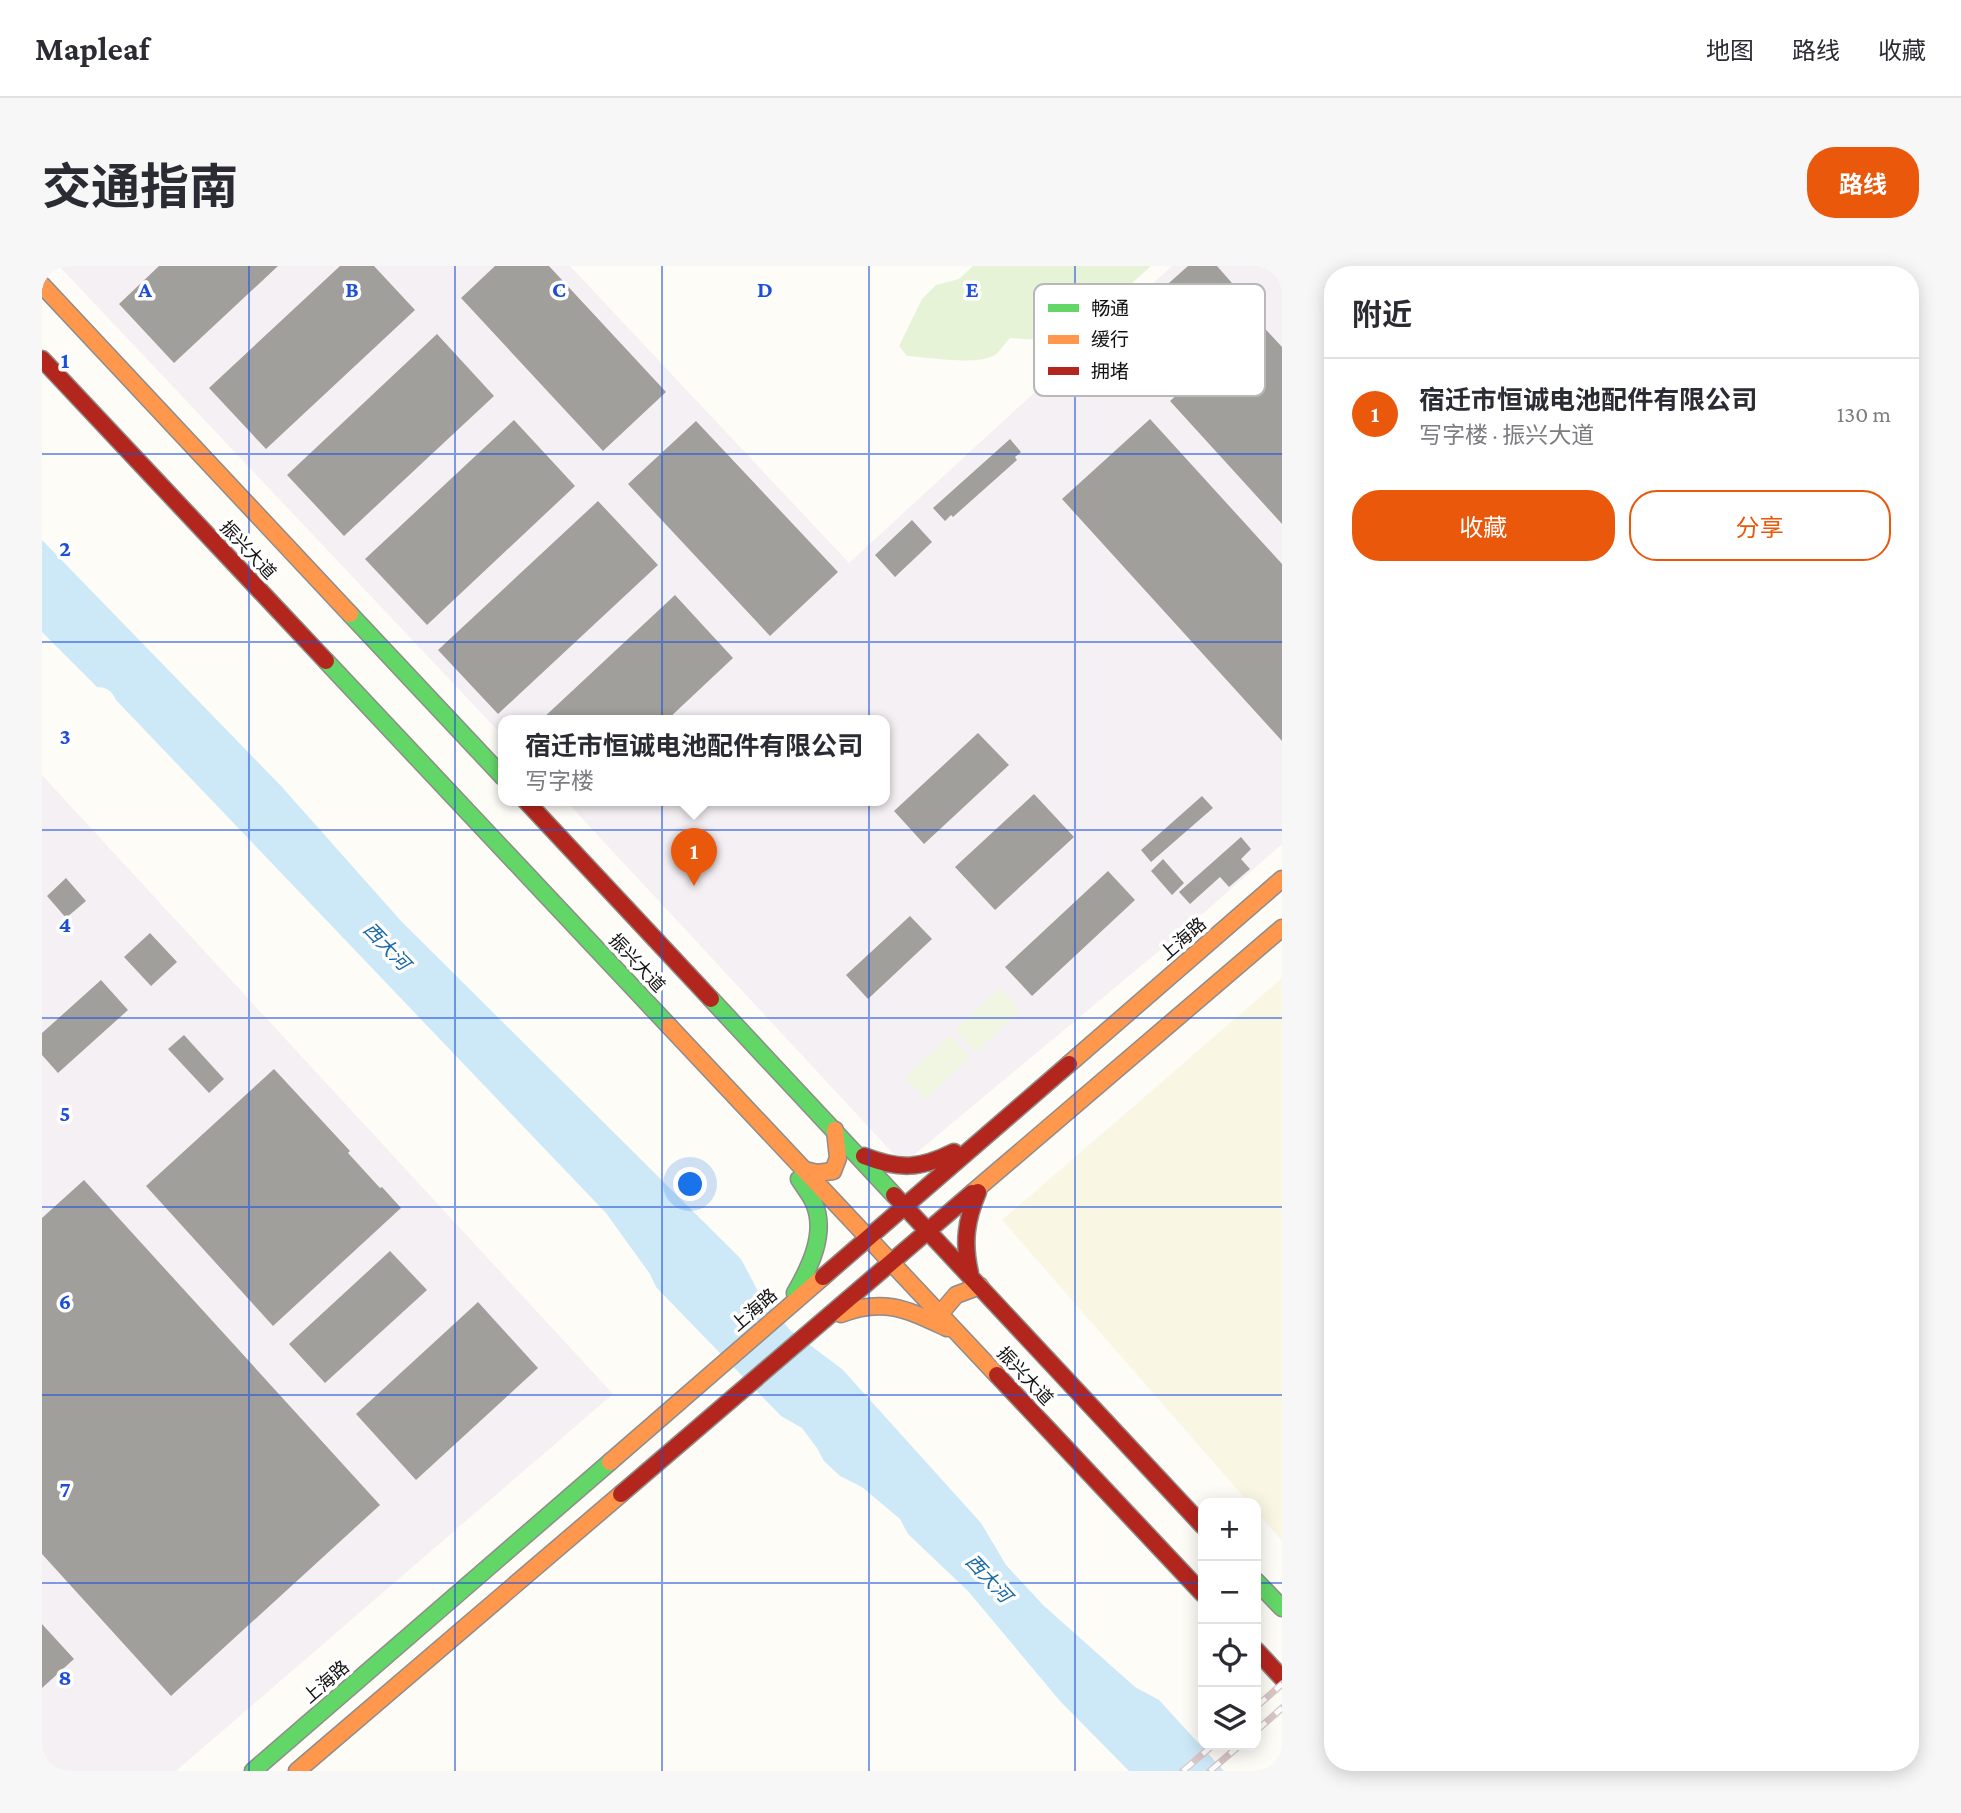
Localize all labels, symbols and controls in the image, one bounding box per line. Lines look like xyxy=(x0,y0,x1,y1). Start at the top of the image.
text: Mapleaf xyxy=(35,30,150,67)
text: 地图 xyxy=(1706,37,1754,64)
text: 路线 xyxy=(1792,37,1840,64)
text: 收藏 xyxy=(1878,37,1926,64)
button: 路线 xyxy=(1807,147,1919,218)
text: 交通指南 xyxy=(42,160,238,215)
text: A xyxy=(137,276,152,302)
text: B xyxy=(345,276,359,302)
text: C xyxy=(552,276,566,302)
text: D xyxy=(757,276,773,302)
text: E xyxy=(965,276,979,302)
legend xyxy=(1034,284,1265,396)
text: 畅通 xyxy=(1091,298,1129,319)
text: 附近 xyxy=(1352,298,1412,331)
text: 缓行 xyxy=(1091,329,1129,350)
text: 1 xyxy=(61,347,70,373)
text: 拥堵 xyxy=(1091,361,1129,382)
text: 宿迁市恒诚电池配件有限公司 xyxy=(1419,386,1757,415)
text: 1 xyxy=(1371,401,1379,427)
text: 130 m xyxy=(1837,401,1891,427)
text: 写字楼 · 振兴大道 xyxy=(1419,422,1594,448)
button: 收藏 xyxy=(1352,490,1615,561)
button: 分享 xyxy=(1629,490,1891,561)
street label: 振兴大道 xyxy=(216,517,280,583)
text: 2 xyxy=(59,535,71,561)
popup xyxy=(498,715,890,806)
text: 3 xyxy=(59,723,71,749)
text: 宿迁市恒诚电池配件有限公司 xyxy=(525,732,863,761)
text: 写字楼 xyxy=(525,768,594,794)
pin: 1 xyxy=(671,828,717,886)
text: 4 xyxy=(59,911,71,937)
street label: 上海路 xyxy=(1156,914,1210,964)
water label: 西大河 xyxy=(359,919,417,977)
street label: 振兴大道 xyxy=(605,930,669,996)
text: 5 xyxy=(59,1100,71,1126)
your location xyxy=(673,1167,707,1201)
street label: 上海路 xyxy=(727,1285,781,1335)
text: 6 xyxy=(59,1288,71,1314)
street label: 振兴大道 xyxy=(993,1343,1057,1409)
text: 7 xyxy=(59,1476,71,1502)
map controls xyxy=(1198,1498,1261,1750)
button: + xyxy=(1198,1498,1261,1561)
water label: 西大河 xyxy=(962,1550,1018,1609)
button: − xyxy=(1198,1561,1261,1624)
button: locate xyxy=(1198,1624,1261,1687)
street label: 上海路 xyxy=(299,1657,353,1707)
text: 8 xyxy=(58,1664,72,1690)
button: layers xyxy=(1198,1687,1261,1750)

